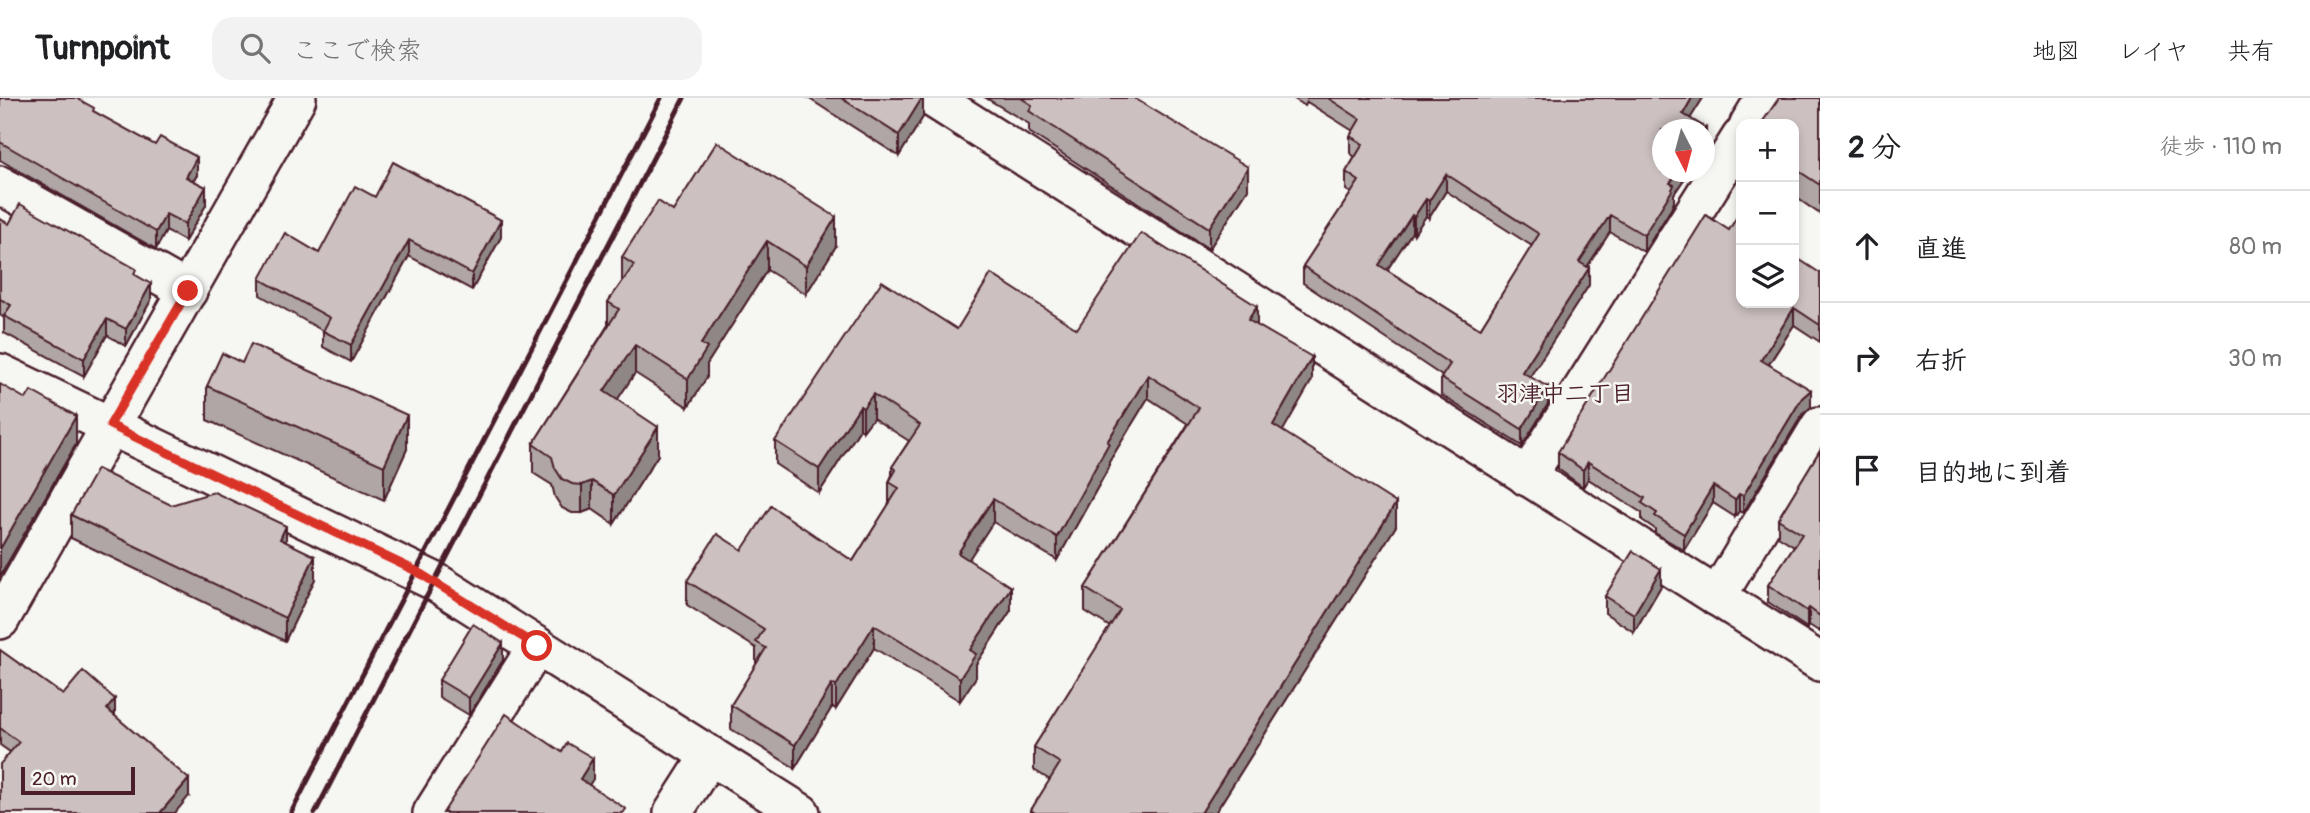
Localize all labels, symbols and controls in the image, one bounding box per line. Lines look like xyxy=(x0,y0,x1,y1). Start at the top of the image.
search box xyxy=(212,17,702,80)
text: Turnpoint xyxy=(35,28,170,69)
icon: search xyxy=(236,29,274,67)
text: ここで検索 xyxy=(292,35,422,67)
text: 地図 xyxy=(2032,37,2080,66)
text: レイヤ xyxy=(2118,37,2189,66)
text: 共有 xyxy=(2227,37,2275,66)
north arrow xyxy=(1652,119,1715,182)
map controls xyxy=(1736,119,1799,308)
button: + xyxy=(1736,119,1799,182)
text: 2 分 xyxy=(1848,129,1901,166)
text: 徒歩 · 110 m xyxy=(2159,132,2282,161)
button: − xyxy=(1736,182,1799,245)
icon: ahead xyxy=(1848,227,1886,265)
text: 80 m xyxy=(2229,232,2282,261)
text: 直進 xyxy=(1915,233,1967,265)
button: layers xyxy=(1736,245,1799,308)
route end xyxy=(172,275,203,306)
icon: right xyxy=(1848,339,1886,377)
text: 30 m xyxy=(2228,344,2282,373)
text: 右折 xyxy=(1915,345,1967,377)
district label: 羽津中二丁目 xyxy=(1496,379,1634,408)
icon: arrive xyxy=(1848,451,1886,489)
text: 目的地に到着 xyxy=(1915,457,2071,489)
route start xyxy=(521,630,552,661)
scale bar xyxy=(21,764,135,796)
text: 20 m xyxy=(32,767,77,791)

